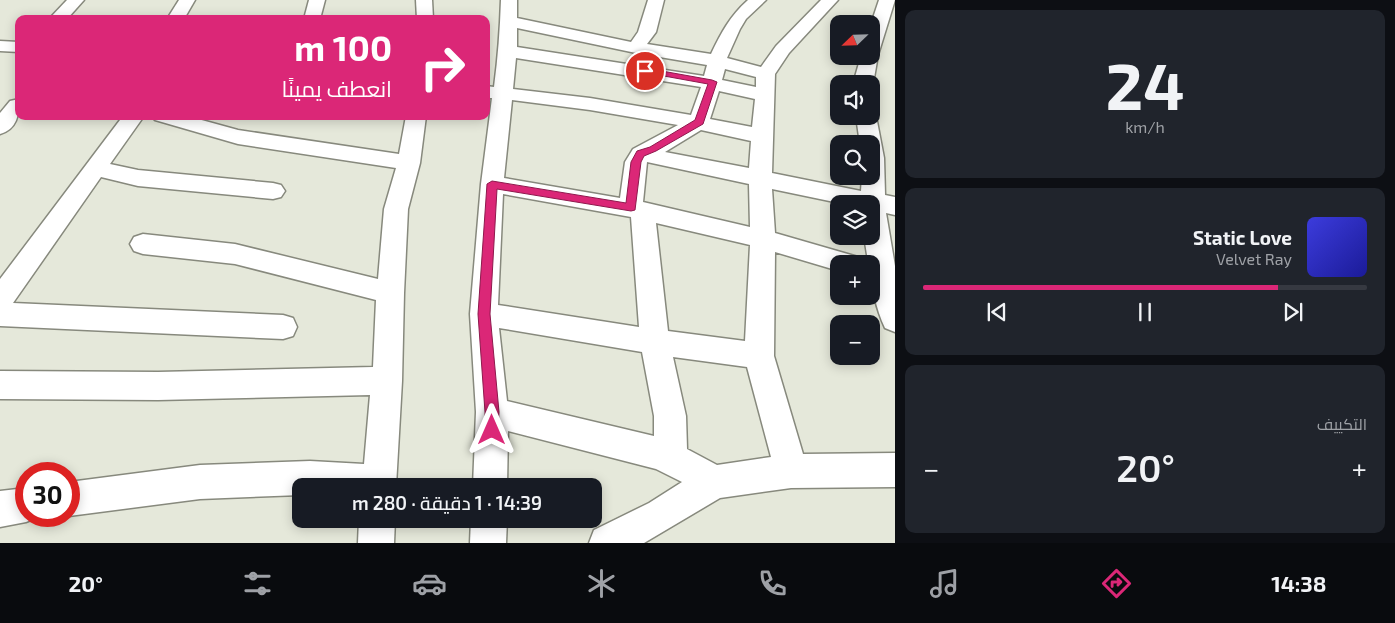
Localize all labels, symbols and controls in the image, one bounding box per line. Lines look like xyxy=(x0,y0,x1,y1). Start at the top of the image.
north arrow xyxy=(830,15,880,65)
map controls xyxy=(830,15,880,365)
text: 100 m xyxy=(294,26,392,68)
icon: right xyxy=(410,35,475,100)
text: 24 xyxy=(1105,45,1185,123)
pin xyxy=(624,50,666,92)
icon: arrive xyxy=(631,57,659,85)
text: انعطف يمينًا xyxy=(281,75,392,101)
button: sound xyxy=(830,75,880,125)
text: km/h xyxy=(1125,117,1165,136)
button: search xyxy=(830,135,880,185)
button: layers xyxy=(830,195,880,245)
text: Static Love xyxy=(1193,226,1292,249)
text: Velvet Ray xyxy=(1216,249,1292,268)
button: + xyxy=(830,255,880,305)
icon: previous xyxy=(983,298,1011,326)
icon: pause xyxy=(1131,298,1159,326)
icon: next xyxy=(1279,298,1307,326)
button: − xyxy=(830,315,880,365)
position arrow xyxy=(465,403,517,455)
text: التكييف xyxy=(1317,414,1367,433)
text: 20° xyxy=(1116,444,1175,490)
text: − xyxy=(923,451,939,485)
text: + xyxy=(1352,451,1367,485)
speed limit sign: 30 xyxy=(15,462,80,527)
text: 14:39 · 1 دقيقة · 280 m xyxy=(352,491,542,514)
icon: filters xyxy=(240,566,275,601)
icon: car xyxy=(412,566,447,601)
icon: climate xyxy=(584,566,619,601)
icon: phone xyxy=(755,566,790,601)
icon: music xyxy=(927,566,962,601)
icon: directions xyxy=(1099,566,1134,601)
text: 20° xyxy=(69,570,103,596)
text: 14:38 xyxy=(1271,570,1327,596)

